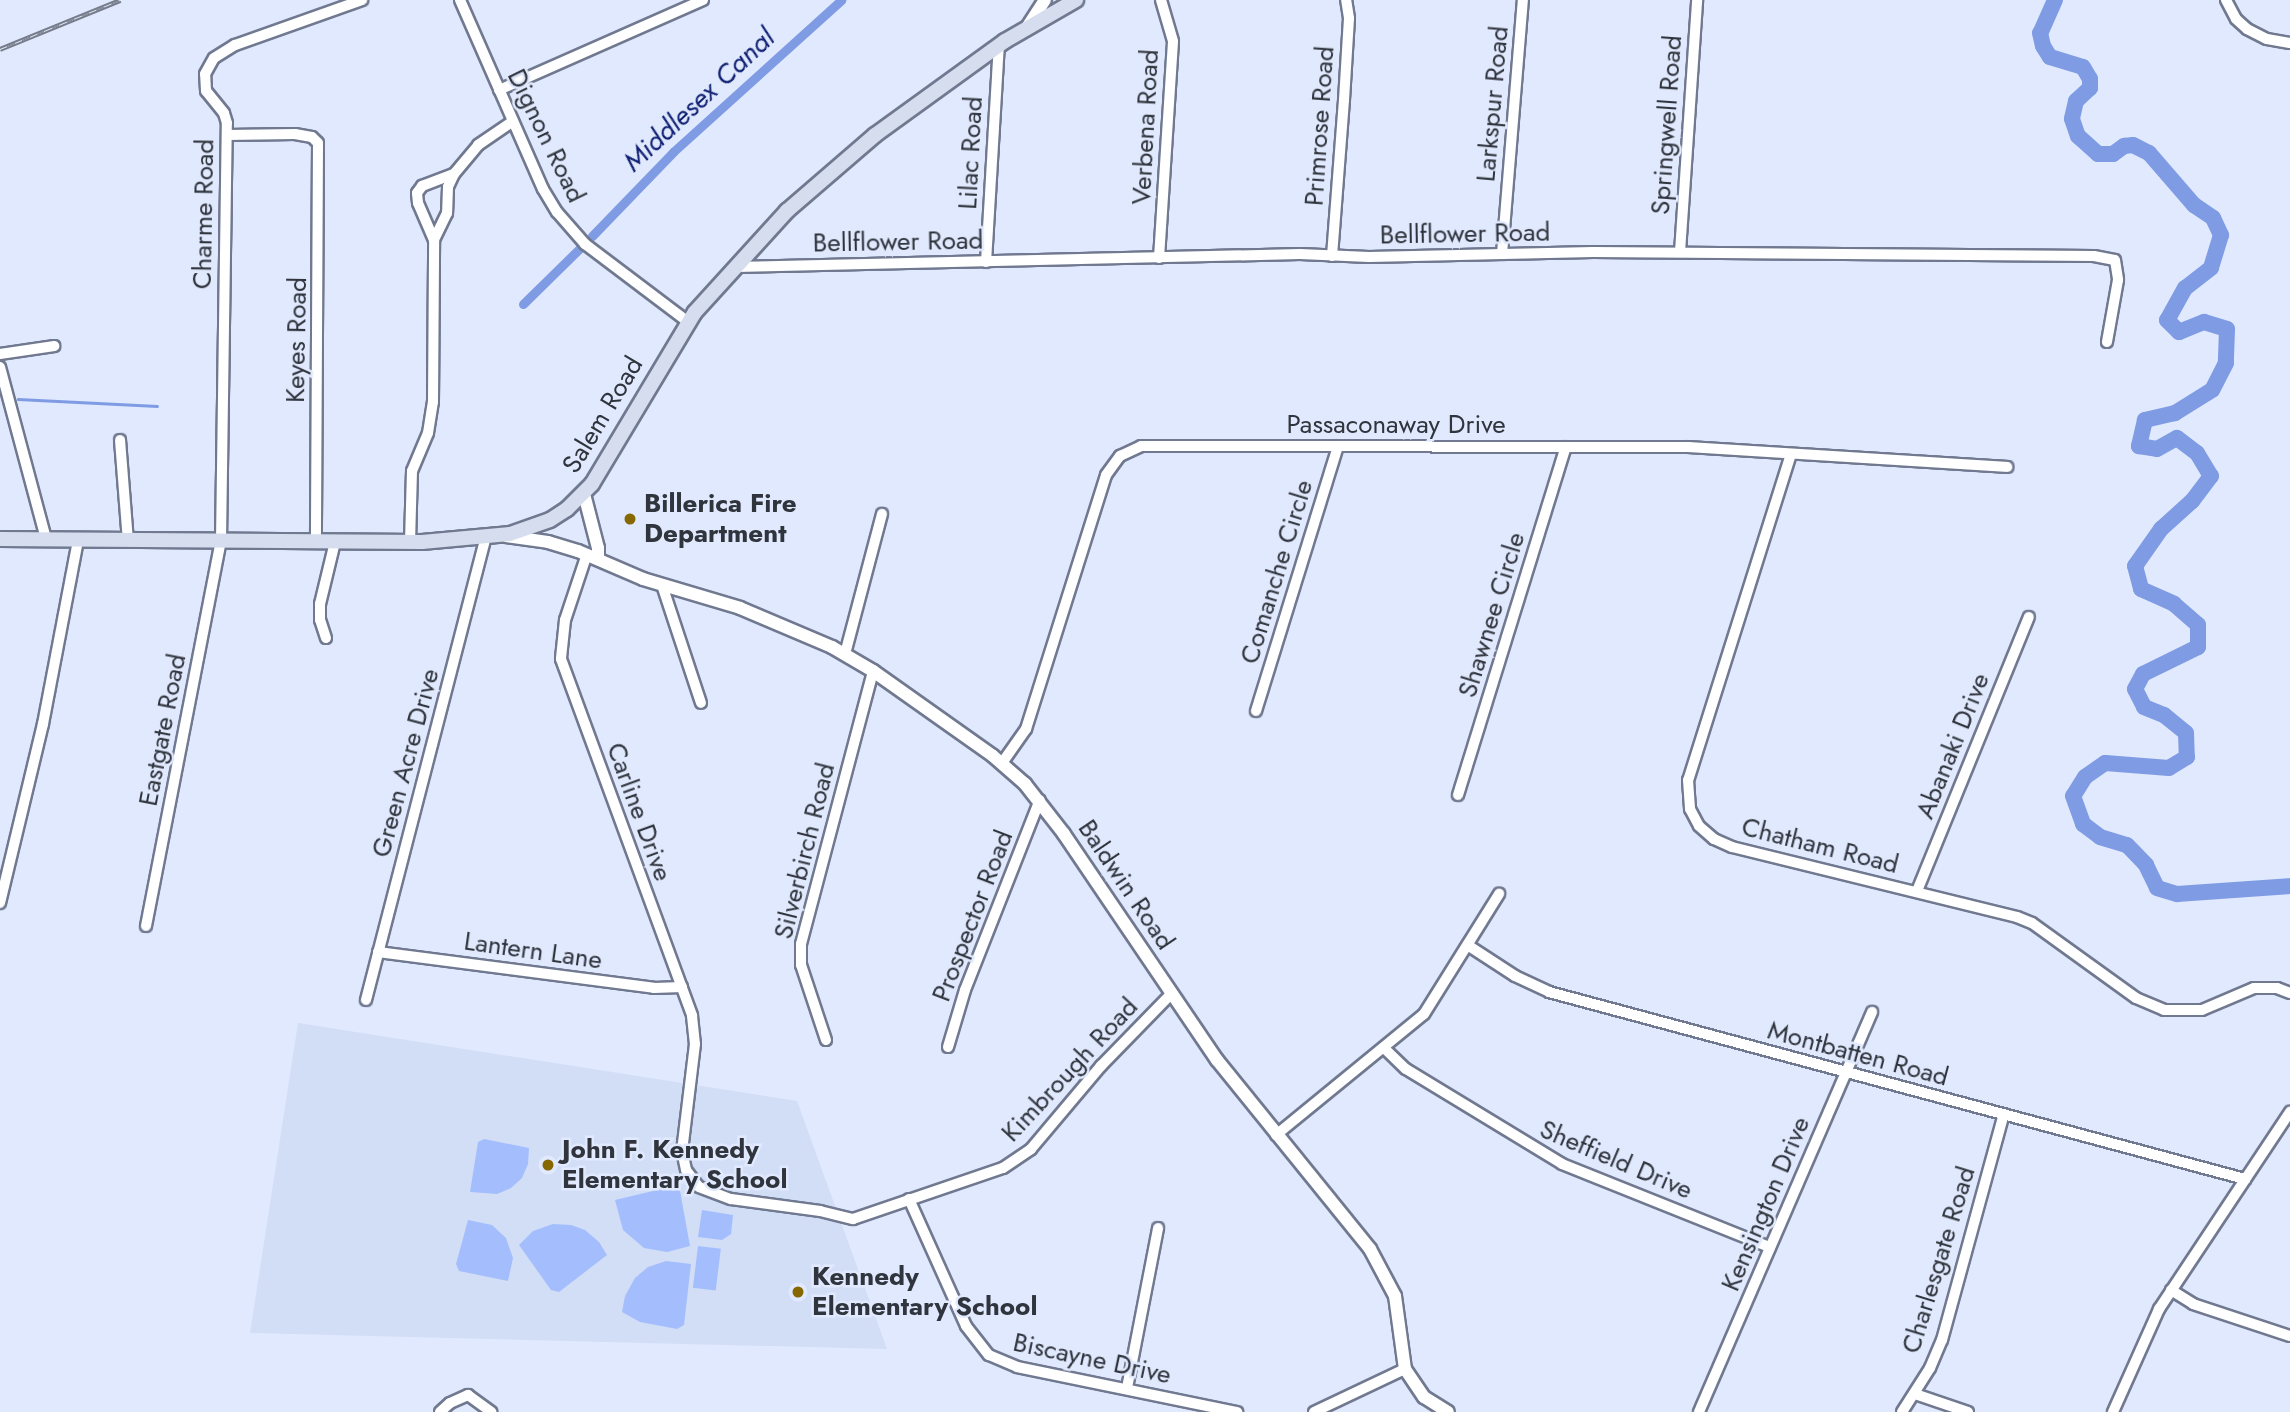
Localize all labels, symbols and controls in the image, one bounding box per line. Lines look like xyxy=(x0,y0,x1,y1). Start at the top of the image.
water label: Middlesex Canal xyxy=(616,21,782,179)
street label: Larkspur Road xyxy=(1471,25,1515,183)
street label: Springwell Road xyxy=(1645,34,1689,216)
street label: Primrose Road xyxy=(1299,45,1341,207)
street label: Verbena Road xyxy=(1126,48,1166,206)
street label: Dignon Road xyxy=(500,64,592,208)
street label: Lilac Road xyxy=(952,96,990,210)
street label: Charme Road xyxy=(187,139,221,289)
street label: Bellflower Road xyxy=(1379,217,1551,251)
street label: Bellflower Road xyxy=(812,225,984,259)
street label: Keyes Road xyxy=(280,277,314,403)
street label: Salem Road xyxy=(556,351,650,479)
street label: Passaconaway Drive xyxy=(1286,409,1506,441)
street label: Comanche Circle xyxy=(1234,476,1320,668)
place label: Billerica Fire Department xyxy=(644,488,797,550)
marker: Billerica Fire Department xyxy=(622,511,638,527)
street label: Shawnee Circle xyxy=(1452,529,1532,701)
street label: Eastgate Road xyxy=(133,651,193,809)
street label: Green Acre Drive xyxy=(366,665,446,861)
street label: Abanaki Drive xyxy=(1910,669,1996,823)
street label: Carline Drive xyxy=(600,739,678,885)
street label: Silverbirch Road xyxy=(768,760,842,942)
street label: Chatham Road xyxy=(1738,811,1902,881)
street label: Baldwin Road xyxy=(1071,814,1181,956)
street label: Prospector Road xyxy=(926,826,1020,1006)
street label: Lantern Lane xyxy=(462,926,604,976)
street label: Kimbrough Road xyxy=(995,992,1145,1148)
street label: Montbatten Road xyxy=(1764,1015,1952,1093)
street label: Kensington Drive xyxy=(1715,1112,1817,1296)
street label: Sheffield Drive xyxy=(1535,1114,1697,1206)
place label: John F. Kennedy Elementary School xyxy=(562,1134,787,1196)
marker: John F. Kennedy Elementary School xyxy=(540,1157,556,1173)
street label: Charlesgate Road xyxy=(1896,1163,1982,1357)
place label: Kennedy Elementary School xyxy=(812,1261,1037,1322)
marker: Kennedy Elementary School xyxy=(790,1284,806,1300)
street label: Biscayne Drive xyxy=(1010,1327,1174,1391)

